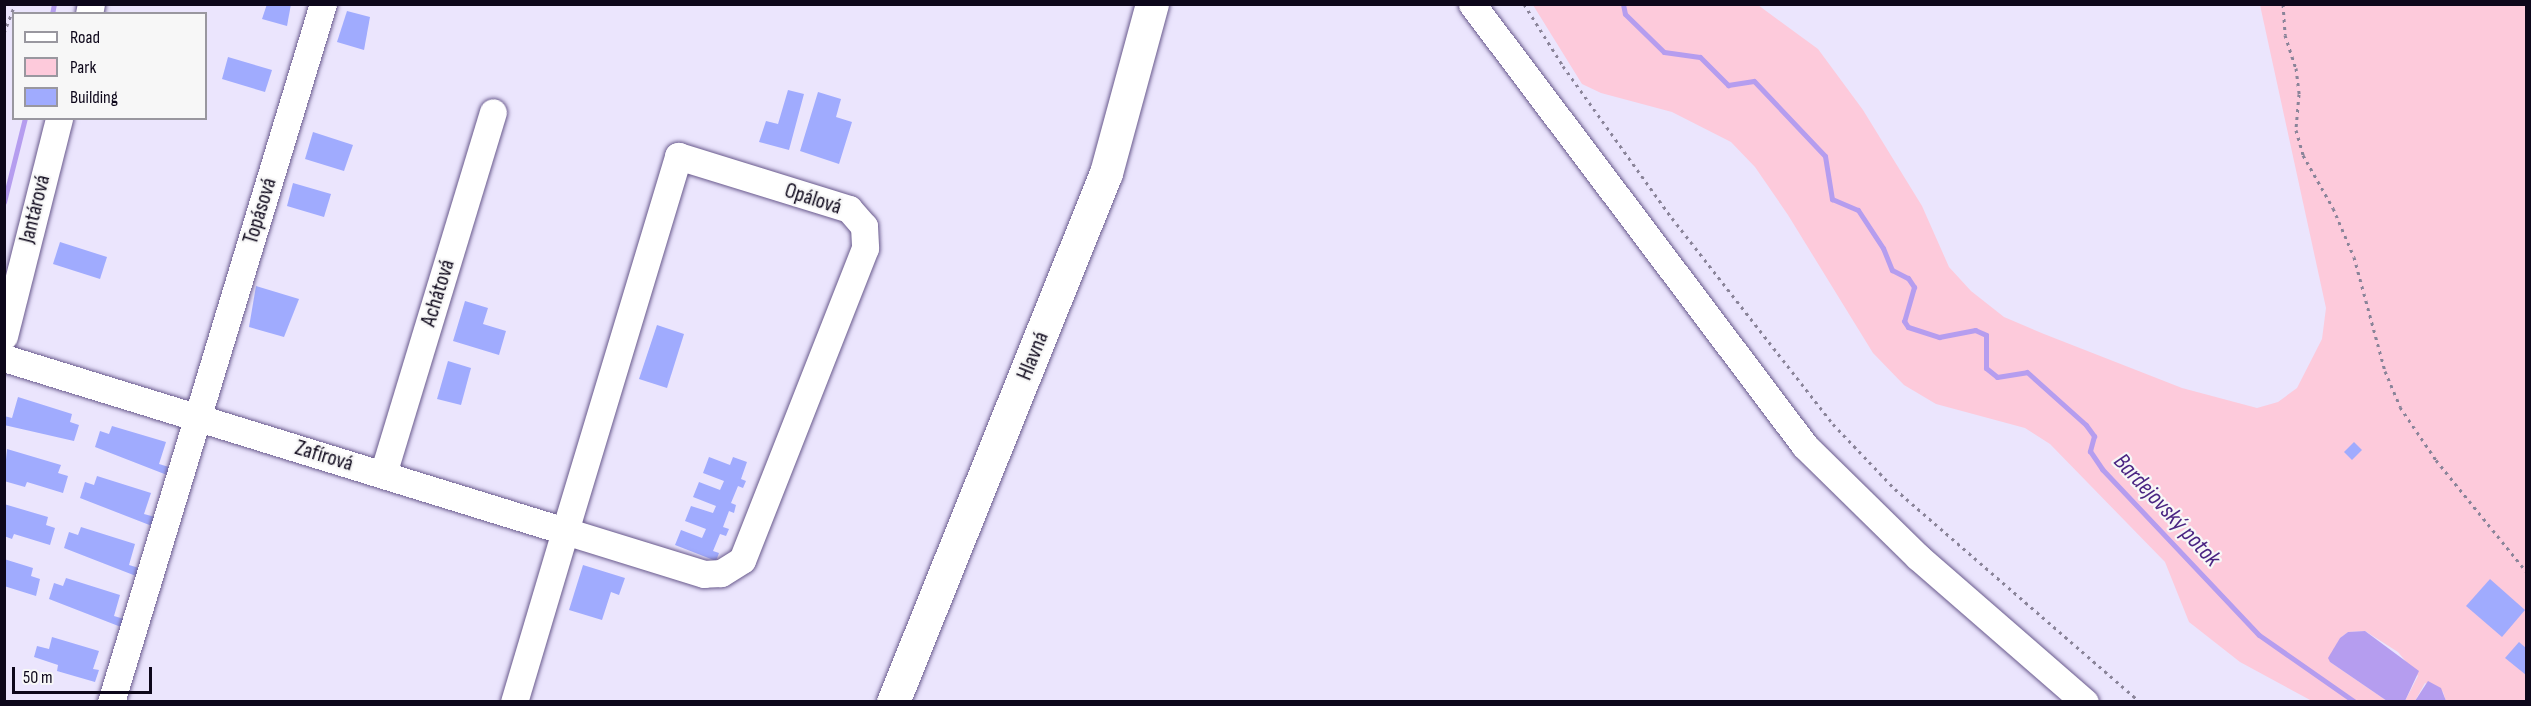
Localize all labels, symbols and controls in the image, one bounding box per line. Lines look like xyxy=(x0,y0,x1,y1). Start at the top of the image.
legend xyxy=(12,12,207,120)
text: Road xyxy=(70,27,100,48)
text: Park xyxy=(70,57,96,78)
text: Building xyxy=(70,87,118,108)
street label: Jantárová xyxy=(14,172,56,246)
street label: Topásová xyxy=(237,175,283,247)
street label: Opálová xyxy=(781,177,845,221)
street label: Achátová xyxy=(415,256,461,330)
street label: Hlavná xyxy=(1011,328,1055,384)
street label: Zafírová xyxy=(292,435,356,477)
water label: Bardejovský potok xyxy=(2107,448,2227,572)
scale bar xyxy=(15,655,154,693)
text: 50 m xyxy=(23,667,53,688)

